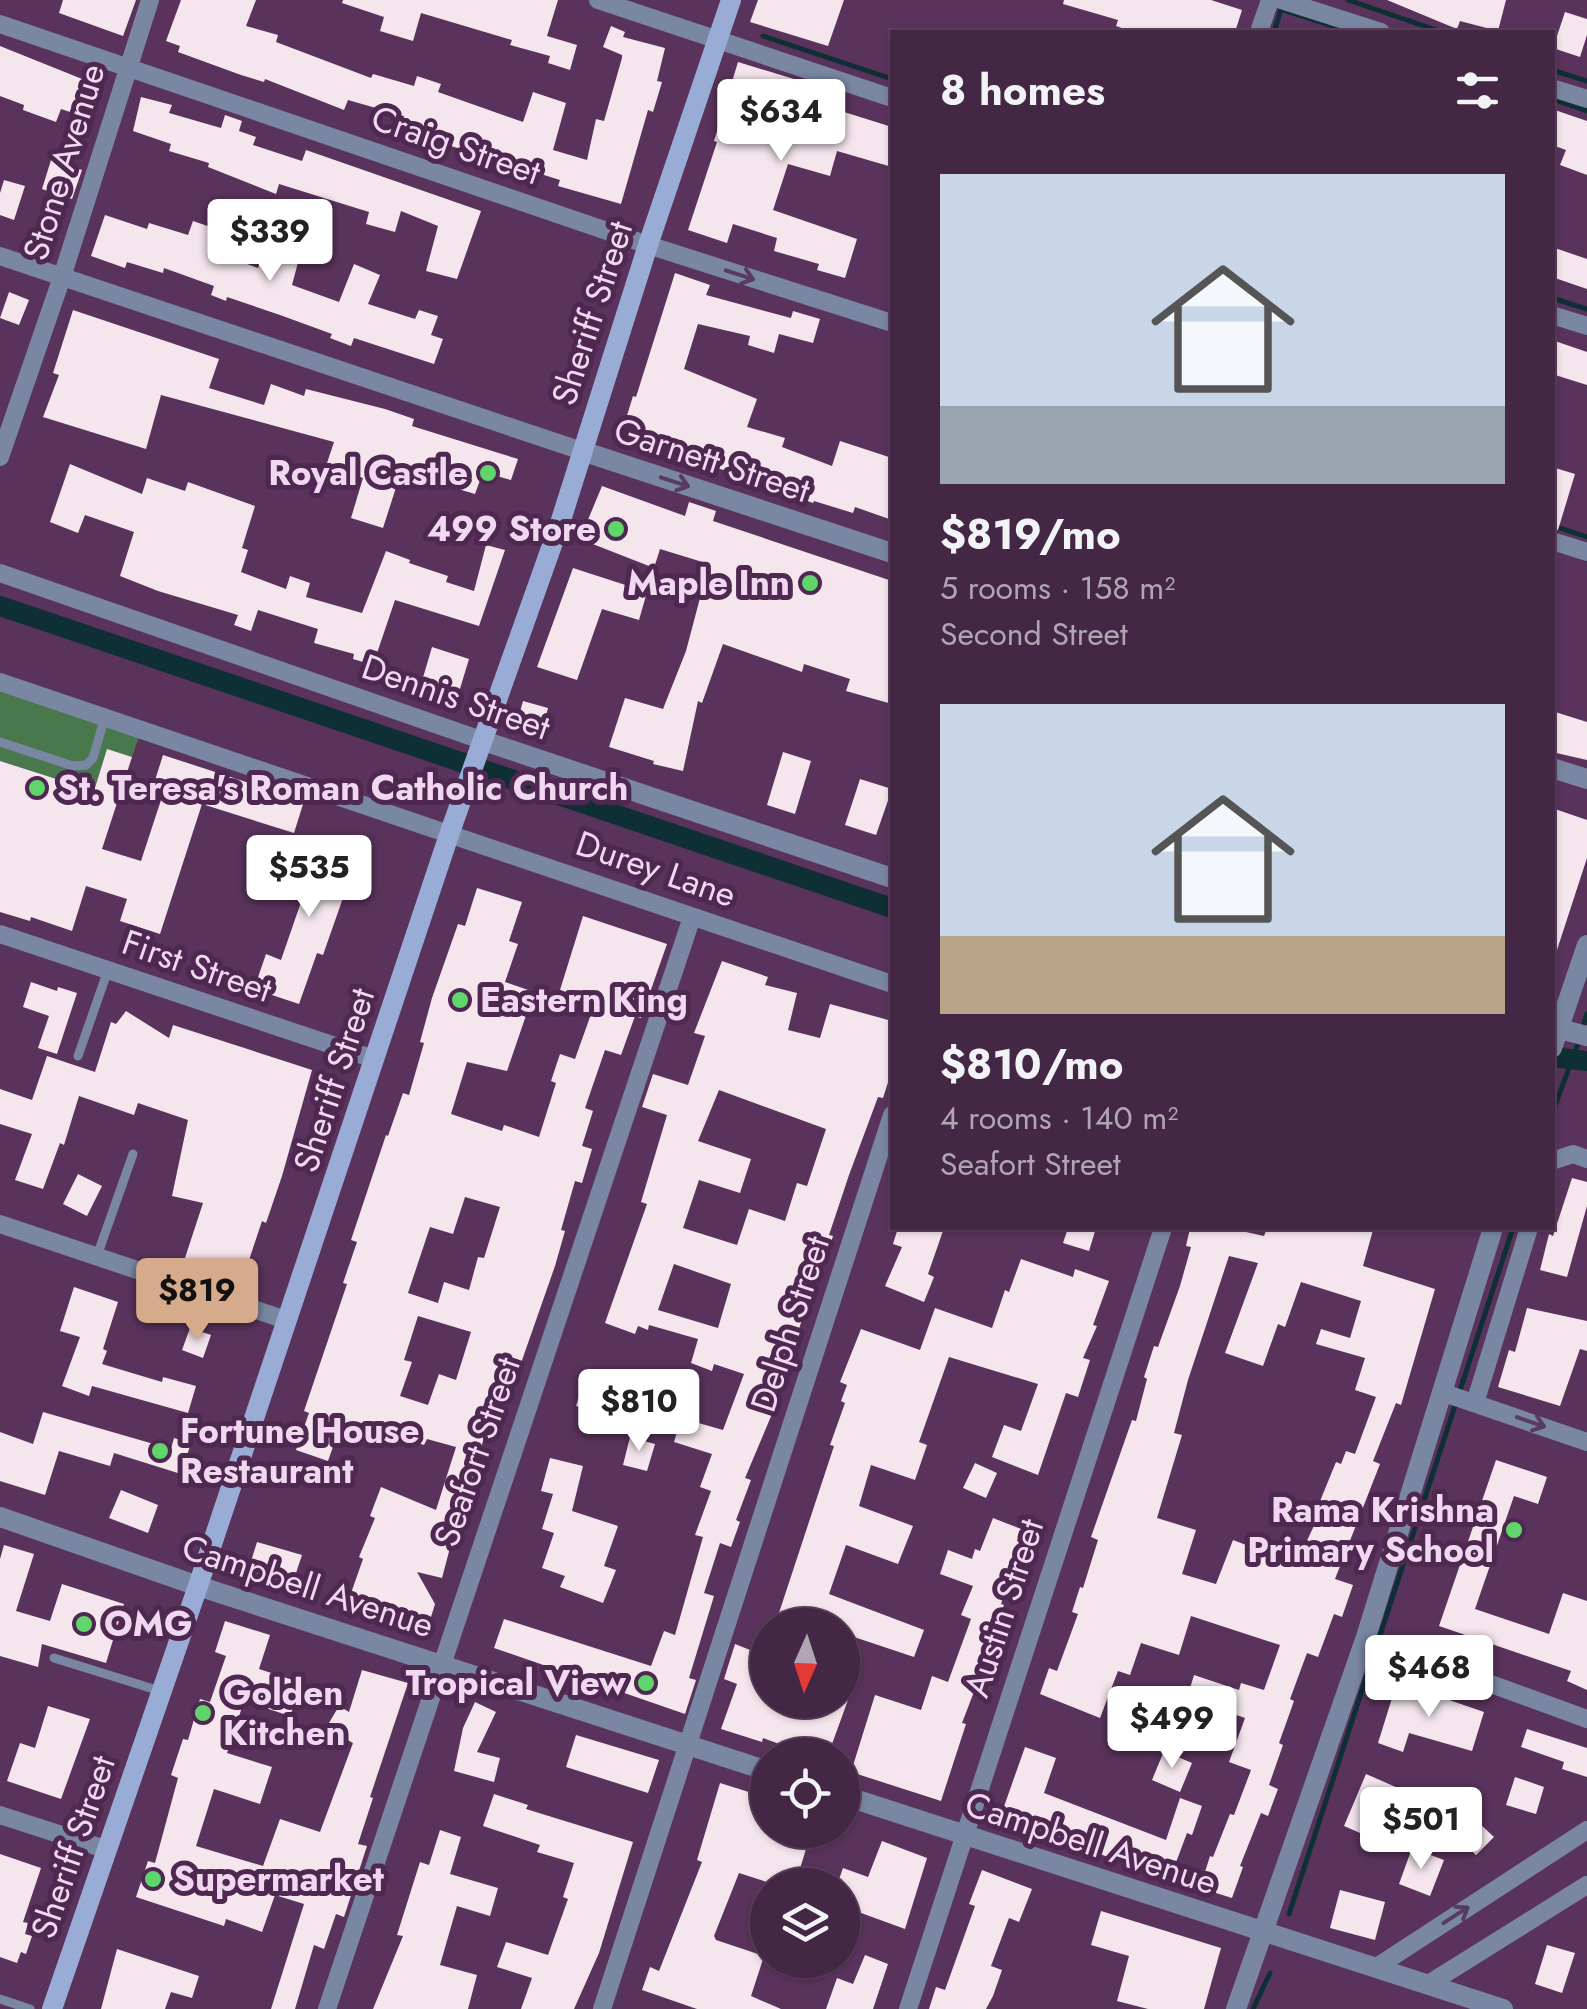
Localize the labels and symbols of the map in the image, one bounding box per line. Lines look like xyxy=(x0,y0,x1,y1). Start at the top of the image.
street label: Stone Avenue xyxy=(10,58,118,266)
pin: $634 xyxy=(722,79,840,164)
street label: Craig Street xyxy=(365,93,548,197)
pin: $339 xyxy=(211,199,329,284)
street label: Sheriff Street xyxy=(539,214,645,411)
one-way arrow xyxy=(724,267,756,285)
street label: Garnett Street xyxy=(608,405,817,515)
place label: Royal Castle xyxy=(268,448,468,498)
marker: Royal Castle xyxy=(477,462,499,484)
one-way arrow xyxy=(659,474,690,492)
place label: 499 Store xyxy=(427,504,596,554)
marker: 499 Store xyxy=(605,518,627,540)
place label: Maple Inn xyxy=(627,558,790,608)
marker: Maple Inn xyxy=(799,572,821,594)
street label: Dennis Street xyxy=(355,641,557,753)
place label: St. Teresa's Roman Catholic Church xyxy=(57,763,628,813)
marker: St. Teresa's Roman Catholic Church xyxy=(26,777,48,799)
street label: Durey Lane xyxy=(569,818,743,920)
pin: $535 xyxy=(250,835,368,920)
street label: First Street xyxy=(116,917,279,1015)
place label: Eastern King xyxy=(480,975,688,1025)
street label: Sheriff Street xyxy=(281,981,387,1178)
marker: Eastern King xyxy=(449,989,471,1011)
street label: Delph Street xyxy=(738,1229,842,1418)
pin: $819 xyxy=(138,1258,256,1343)
street label: Seafort Street xyxy=(421,1350,533,1554)
pin: $810 xyxy=(580,1369,698,1454)
place label: Fortune House Restaurant xyxy=(180,1406,420,1496)
one-way arrow xyxy=(1514,1415,1546,1433)
marker: Fortune House Restaurant xyxy=(149,1440,171,1462)
place label: Rama Krishna Primary School xyxy=(1247,1485,1494,1575)
street label: Austin Street xyxy=(952,1512,1057,1704)
marker: Rama Krishna Primary School xyxy=(1503,1519,1525,1541)
street label: Campbell Avenue xyxy=(176,1522,440,1650)
place label: OMG xyxy=(104,1599,192,1649)
north arrow xyxy=(750,1608,860,1718)
marker: OMG xyxy=(73,1613,95,1635)
pin: $468 xyxy=(1370,1635,1488,1720)
place label: Tropical View xyxy=(406,1658,626,1708)
place label: Golden Kitchen xyxy=(223,1668,346,1758)
marker: Tropical View xyxy=(635,1672,657,1694)
pin: $499 xyxy=(1113,1686,1231,1771)
marker: Golden Kitchen xyxy=(192,1702,214,1724)
street label: Sheriff Street xyxy=(18,1748,128,1945)
street label: Campbell Avenue xyxy=(959,1779,1223,1907)
pin: $501 xyxy=(1362,1787,1480,1872)
place label: Supermarket xyxy=(173,1854,384,1904)
marker: Supermarket xyxy=(142,1868,164,1890)
one-way arrow xyxy=(1442,1904,1470,1925)

